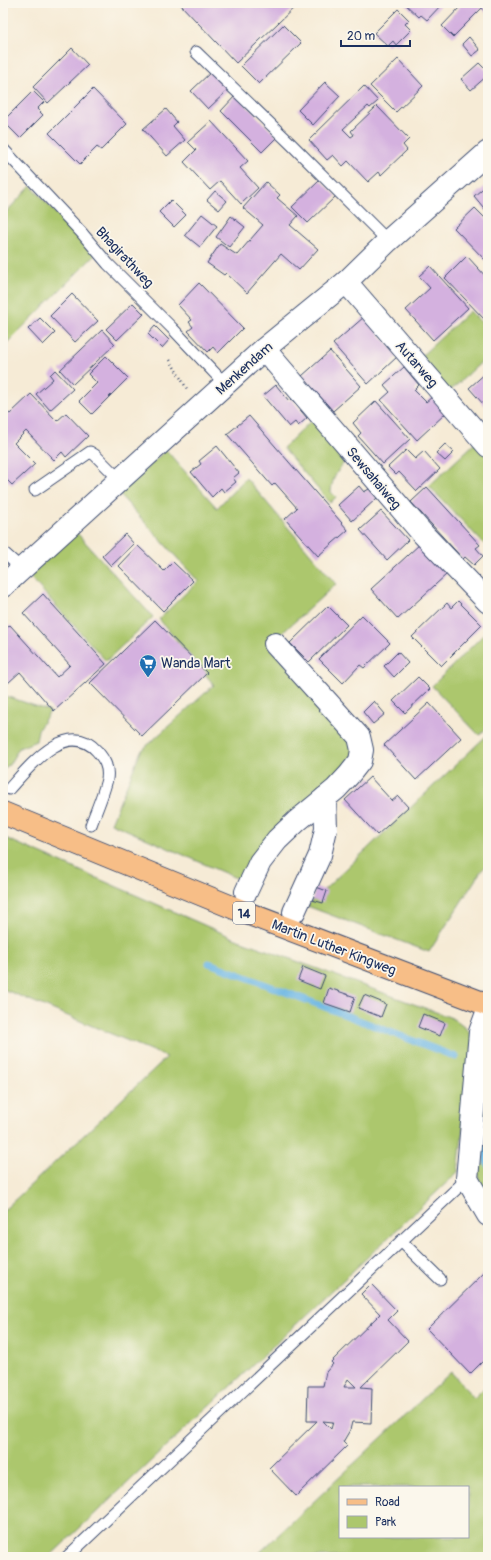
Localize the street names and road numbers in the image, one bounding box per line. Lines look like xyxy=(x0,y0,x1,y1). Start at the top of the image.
street label: Bhagirathweg xyxy=(92,223,157,291)
street label: Menkendam xyxy=(212,338,276,398)
street label: Autarweg xyxy=(392,338,441,391)
street label: Sewsahaiweg xyxy=(343,444,405,513)
road number: 14 xyxy=(233,902,255,924)
street label: Martin Luther Kingweg xyxy=(269,916,398,979)

